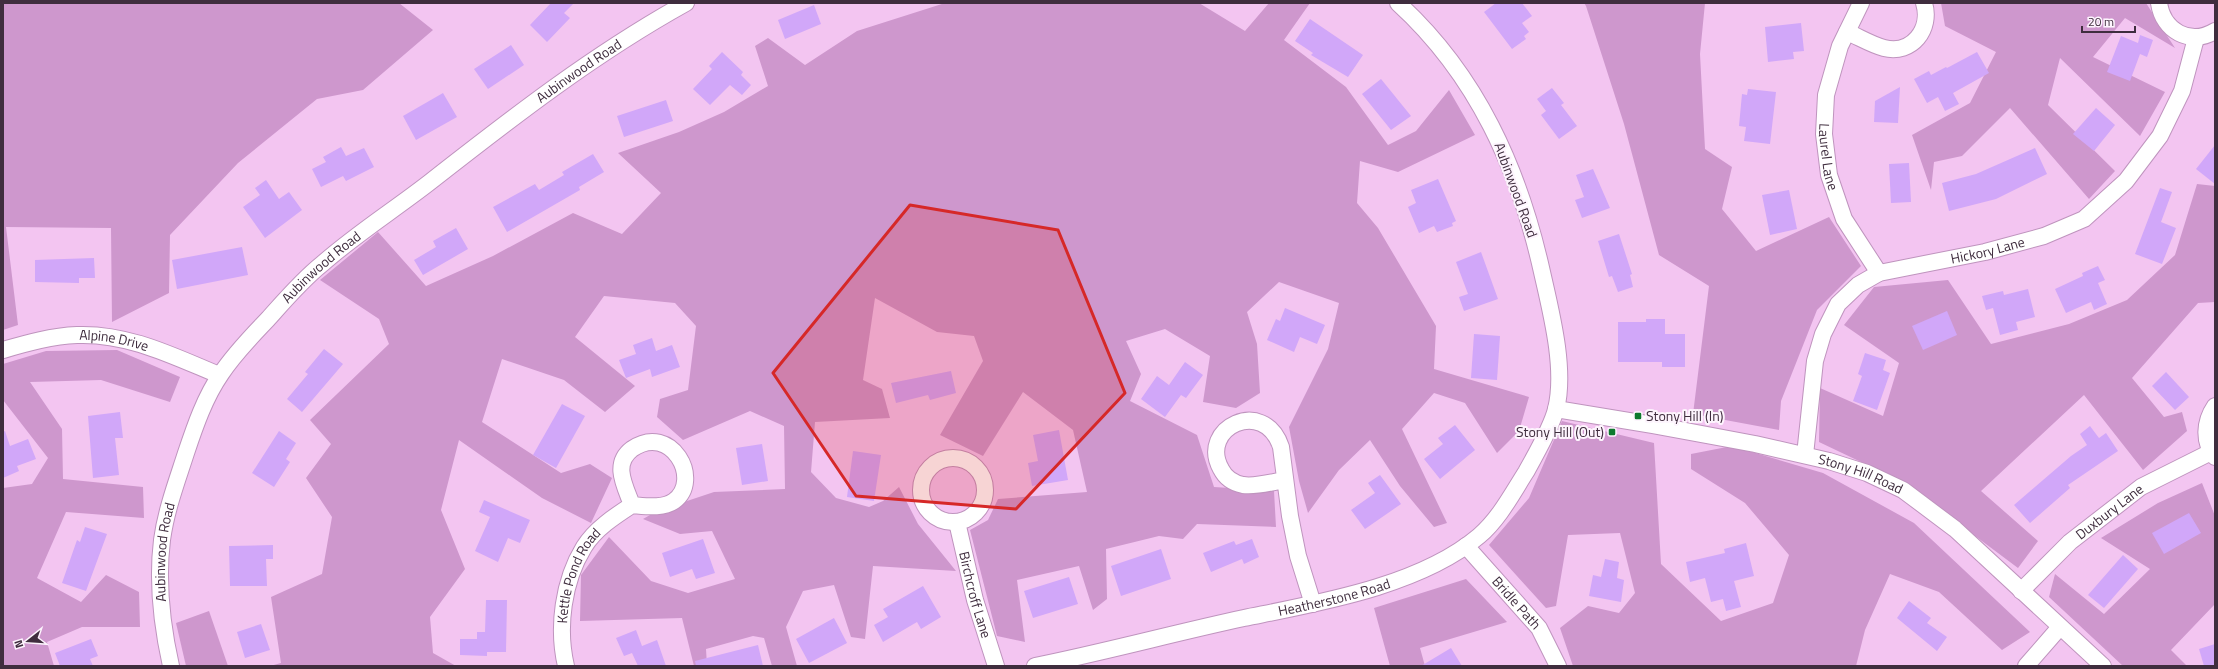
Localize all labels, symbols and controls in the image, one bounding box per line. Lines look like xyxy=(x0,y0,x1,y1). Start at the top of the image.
scale bar xyxy=(2082,8,2135,34)
text: 20 m xyxy=(2088,12,2114,31)
street label: Aubinwood Road xyxy=(531,33,625,107)
street label: Laurel Lane xyxy=(1814,123,1844,193)
street label: Aubinwood Road xyxy=(1490,139,1543,240)
street label: Aubinwood Road xyxy=(276,225,365,307)
street label: Hickory Lane xyxy=(1949,231,2027,269)
street label: Alpine Drive xyxy=(79,324,152,356)
place label: Stony Hill (In) xyxy=(1646,405,1723,426)
marker: Stony Hill (In) xyxy=(1633,411,1643,421)
place label: Stony Hill (Out) xyxy=(1516,421,1604,442)
marker: Stony Hill (Out) xyxy=(1607,427,1617,437)
street label: Stony Hill Road xyxy=(1816,448,1907,499)
street label: Duxbury Lane xyxy=(2071,478,2147,544)
street label: Aubinwood Road xyxy=(149,500,180,602)
street label: Kettle Pond Road xyxy=(551,522,605,624)
street label: Birchcroff Lane xyxy=(954,549,997,641)
street label: Bridle Path xyxy=(1487,571,1546,634)
street label: Heatherstone Road xyxy=(1276,573,1393,621)
north arrow xyxy=(8,621,48,661)
text: N xyxy=(10,638,27,650)

